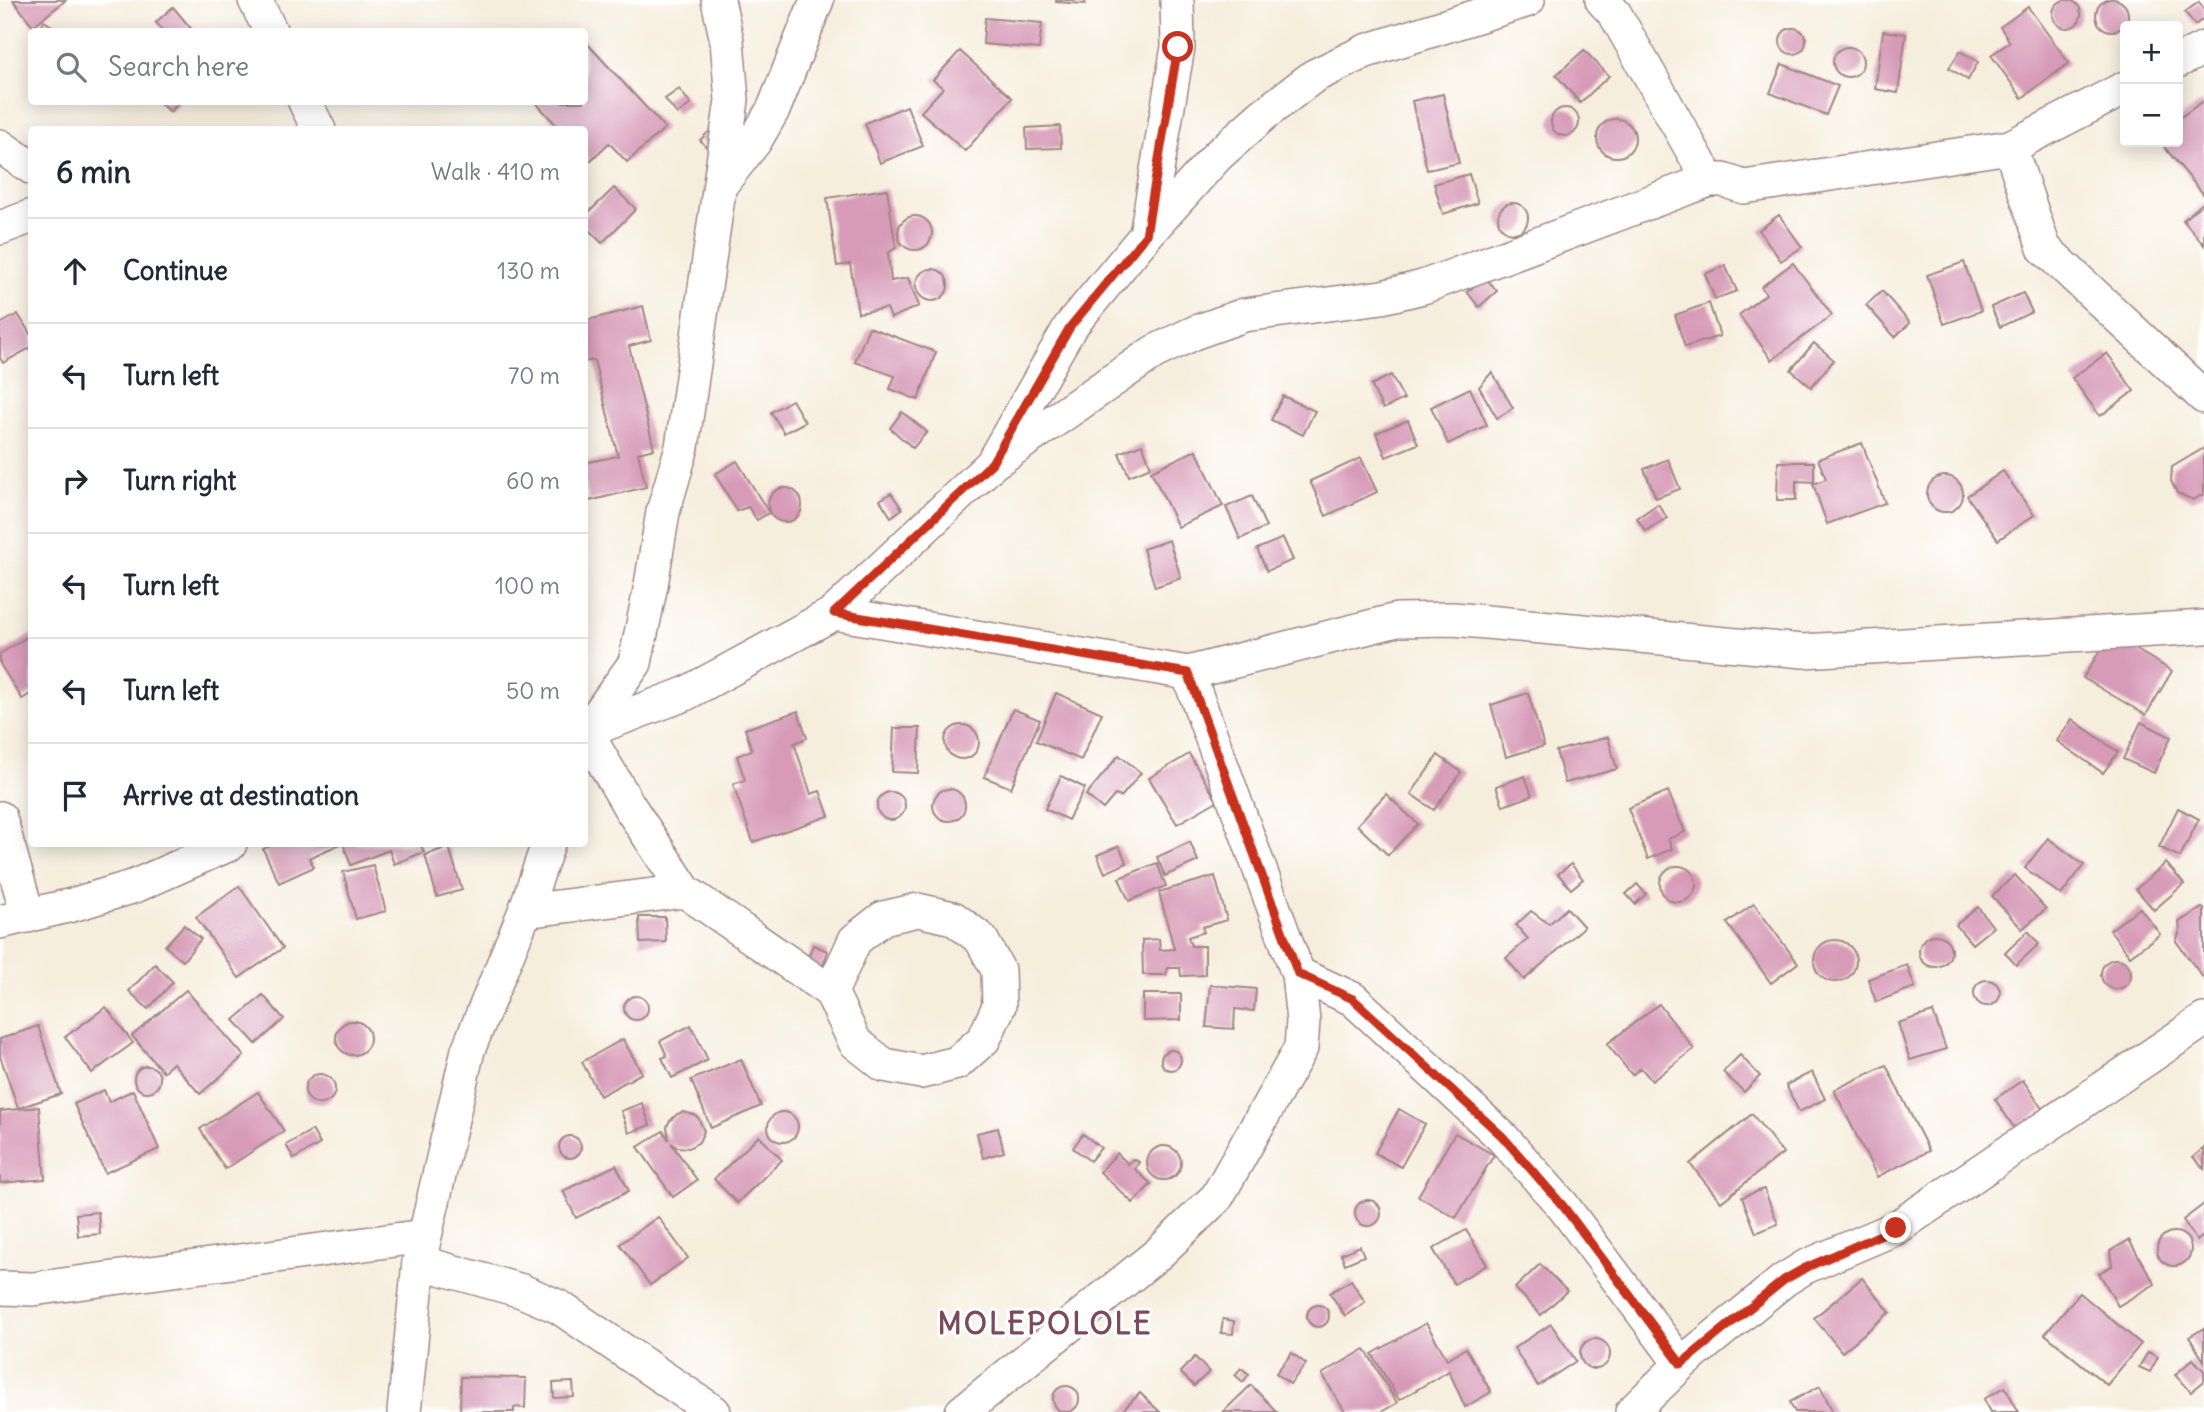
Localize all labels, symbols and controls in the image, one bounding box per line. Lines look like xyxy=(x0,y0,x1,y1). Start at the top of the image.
map controls xyxy=(2120,21,2183,147)
button: + xyxy=(2120,21,2183,84)
search box xyxy=(28,28,588,105)
route start xyxy=(1162,31,1193,62)
icon: search xyxy=(52,48,90,86)
text: Search here xyxy=(108,50,249,83)
button: − xyxy=(2120,84,2183,147)
text: 6 min xyxy=(56,153,131,191)
text: Walk · 410 m xyxy=(431,157,560,186)
icon: ahead xyxy=(56,252,94,290)
text: Continue xyxy=(123,254,228,287)
text: 130 m xyxy=(497,256,560,285)
icon: left xyxy=(56,357,94,395)
text: Turn left xyxy=(123,359,219,392)
text: 70 m xyxy=(508,361,560,390)
icon: right xyxy=(56,462,94,500)
text: Turn right xyxy=(123,464,236,497)
text: 60 m xyxy=(506,466,560,495)
icon: left xyxy=(56,567,94,605)
text: Turn left xyxy=(123,569,219,602)
text: 100 m xyxy=(495,571,560,600)
icon: left xyxy=(56,672,94,710)
text: Turn left xyxy=(123,674,219,707)
text: 50 m xyxy=(506,676,560,705)
icon: arrive xyxy=(56,777,94,815)
text: Arrive at destination xyxy=(123,779,359,812)
route end xyxy=(1880,1212,1911,1243)
district label: MOLEPOLOLE xyxy=(937,1304,1153,1342)

